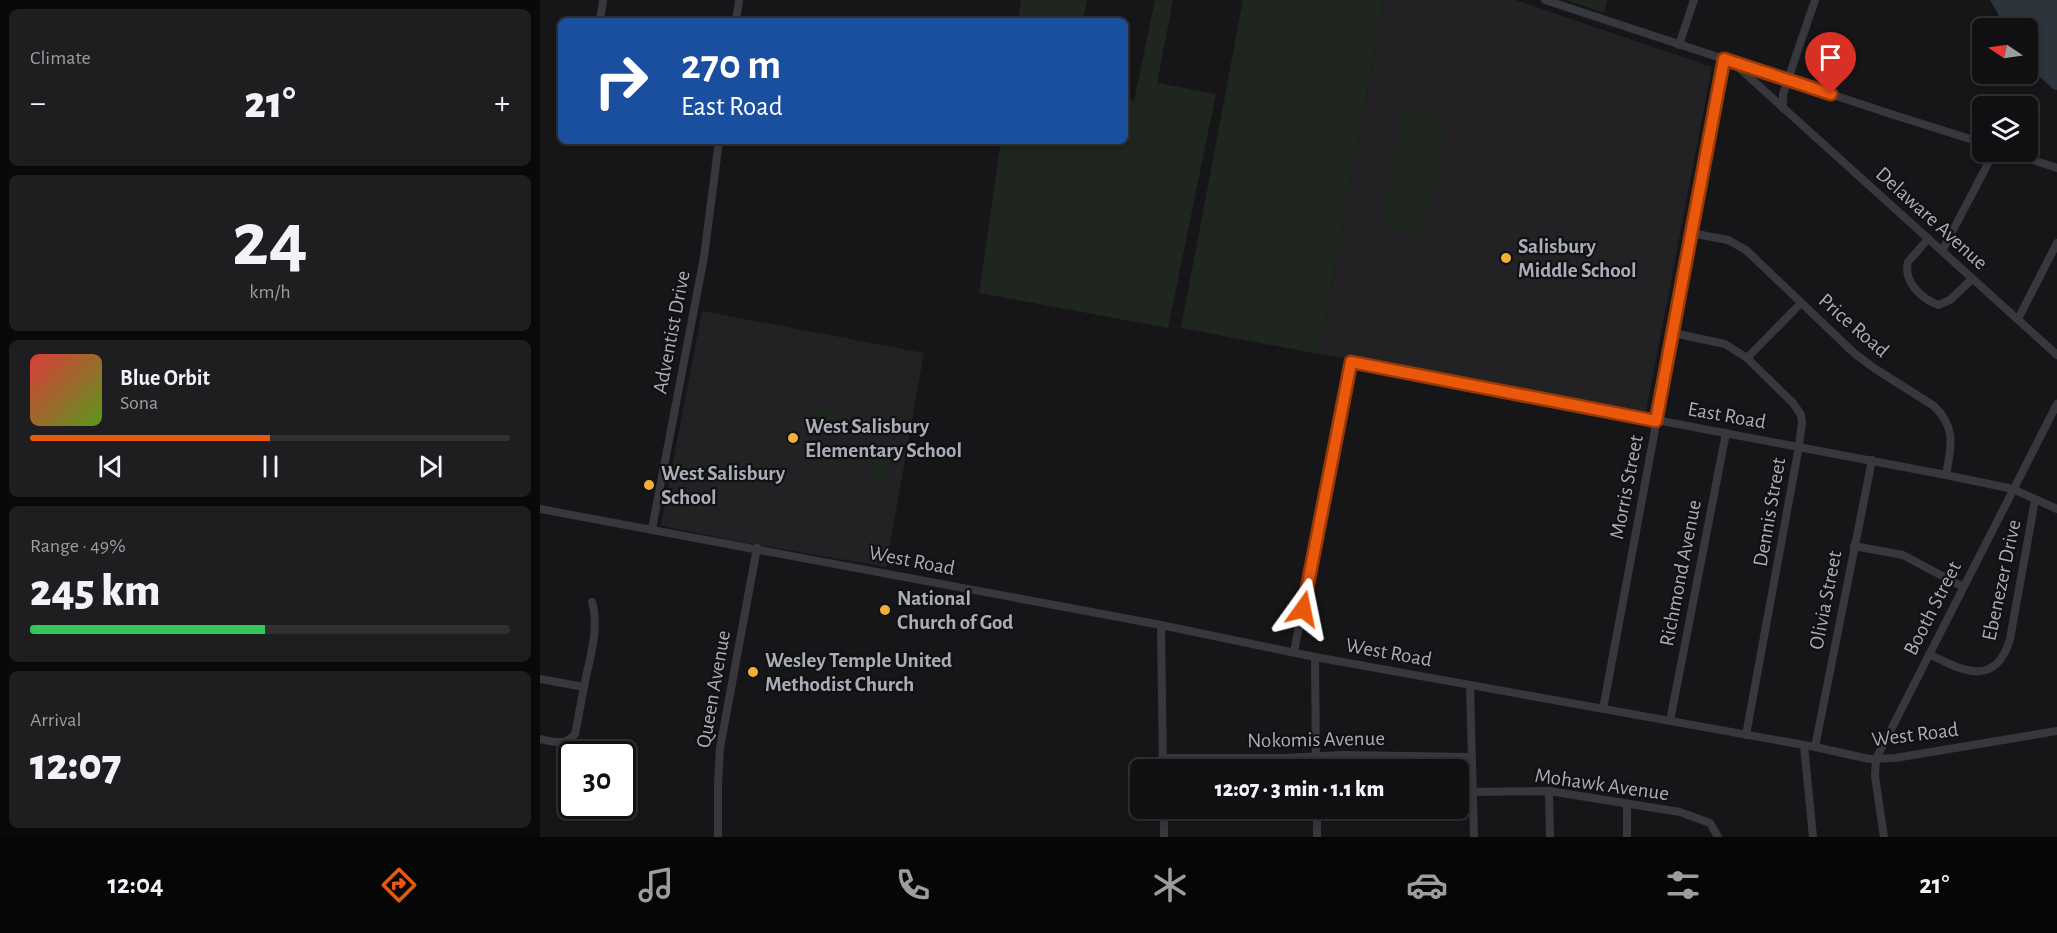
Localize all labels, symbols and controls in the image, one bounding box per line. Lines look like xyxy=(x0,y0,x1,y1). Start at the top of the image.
north arrow xyxy=(1972,18,2038,84)
map controls xyxy=(1972,18,2038,162)
pin xyxy=(1805,32,1856,94)
icon: arrive xyxy=(1814,41,1847,74)
icon: right xyxy=(582,42,660,120)
text: 270 m xyxy=(681,44,781,86)
text: Climate xyxy=(30,48,91,68)
text: 21° xyxy=(244,81,296,126)
text: − xyxy=(30,87,46,120)
text: + xyxy=(494,87,510,120)
text: East Road xyxy=(681,93,783,120)
button: layers xyxy=(1972,96,2038,162)
street label: Delaware Avenue xyxy=(1872,163,1992,274)
text: 24 xyxy=(232,202,308,280)
place label: Salisbury Middle School xyxy=(1518,236,1637,281)
marker: Salisbury Middle School xyxy=(1499,251,1513,265)
street label: Adventist Drive xyxy=(649,269,694,396)
text: km/h xyxy=(249,282,291,302)
street label: Price Road xyxy=(1815,289,1893,361)
text: Blue Orbit xyxy=(120,367,210,389)
text: Sona xyxy=(120,393,158,413)
street label: East Road xyxy=(1686,398,1768,433)
place label: West Salisbury Elementary School xyxy=(805,416,962,461)
marker: West Salisbury Elementary School xyxy=(786,431,800,445)
street label: Morris Street xyxy=(1606,433,1647,541)
icon: previous xyxy=(94,450,127,483)
icon: pause xyxy=(254,450,287,483)
icon: next xyxy=(414,450,447,483)
street label: Dennis Street xyxy=(1750,456,1789,568)
place label: West Salisbury School xyxy=(661,463,786,508)
marker: West Salisbury School xyxy=(642,478,656,492)
street label: Richmond Avenue xyxy=(1656,498,1705,648)
street label: Ebenezer Drive xyxy=(1978,518,2025,642)
text: Range · 49% xyxy=(30,536,126,556)
street label: West Road xyxy=(867,542,957,579)
street label: Olivia Street xyxy=(1806,549,1845,651)
street label: Booth Street xyxy=(1900,558,1965,659)
text: 245 km xyxy=(30,569,160,614)
position arrow xyxy=(1271,577,1335,641)
place label: National Church of God xyxy=(897,588,1013,633)
marker: National Church of God xyxy=(878,603,892,617)
street label: Queen Avenue xyxy=(693,629,734,750)
street label: West Road xyxy=(1344,635,1434,670)
place label: Wesley Temple United Methodist Church xyxy=(765,650,952,695)
marker: Wesley Temple United Methodist Church xyxy=(746,665,760,679)
text: Arrival xyxy=(30,710,81,730)
street label: West Road xyxy=(1870,719,1960,750)
street label: Nokomis Avenue xyxy=(1247,728,1385,751)
speed limit sign: 30 xyxy=(558,741,636,819)
text: 12:07 xyxy=(30,743,122,788)
street label: Mohawk Avenue xyxy=(1534,765,1670,804)
text: 12:07 · 3 min · 1.1 km xyxy=(1215,778,1384,800)
icon: directions xyxy=(378,864,420,906)
icon: music xyxy=(635,864,677,906)
icon: phone xyxy=(892,864,934,906)
icon: climate xyxy=(1149,864,1191,906)
icon: car xyxy=(1406,864,1448,906)
icon: filters xyxy=(1662,864,1704,906)
text: 12:04 xyxy=(107,871,164,898)
text: 21° xyxy=(1919,871,1950,898)

